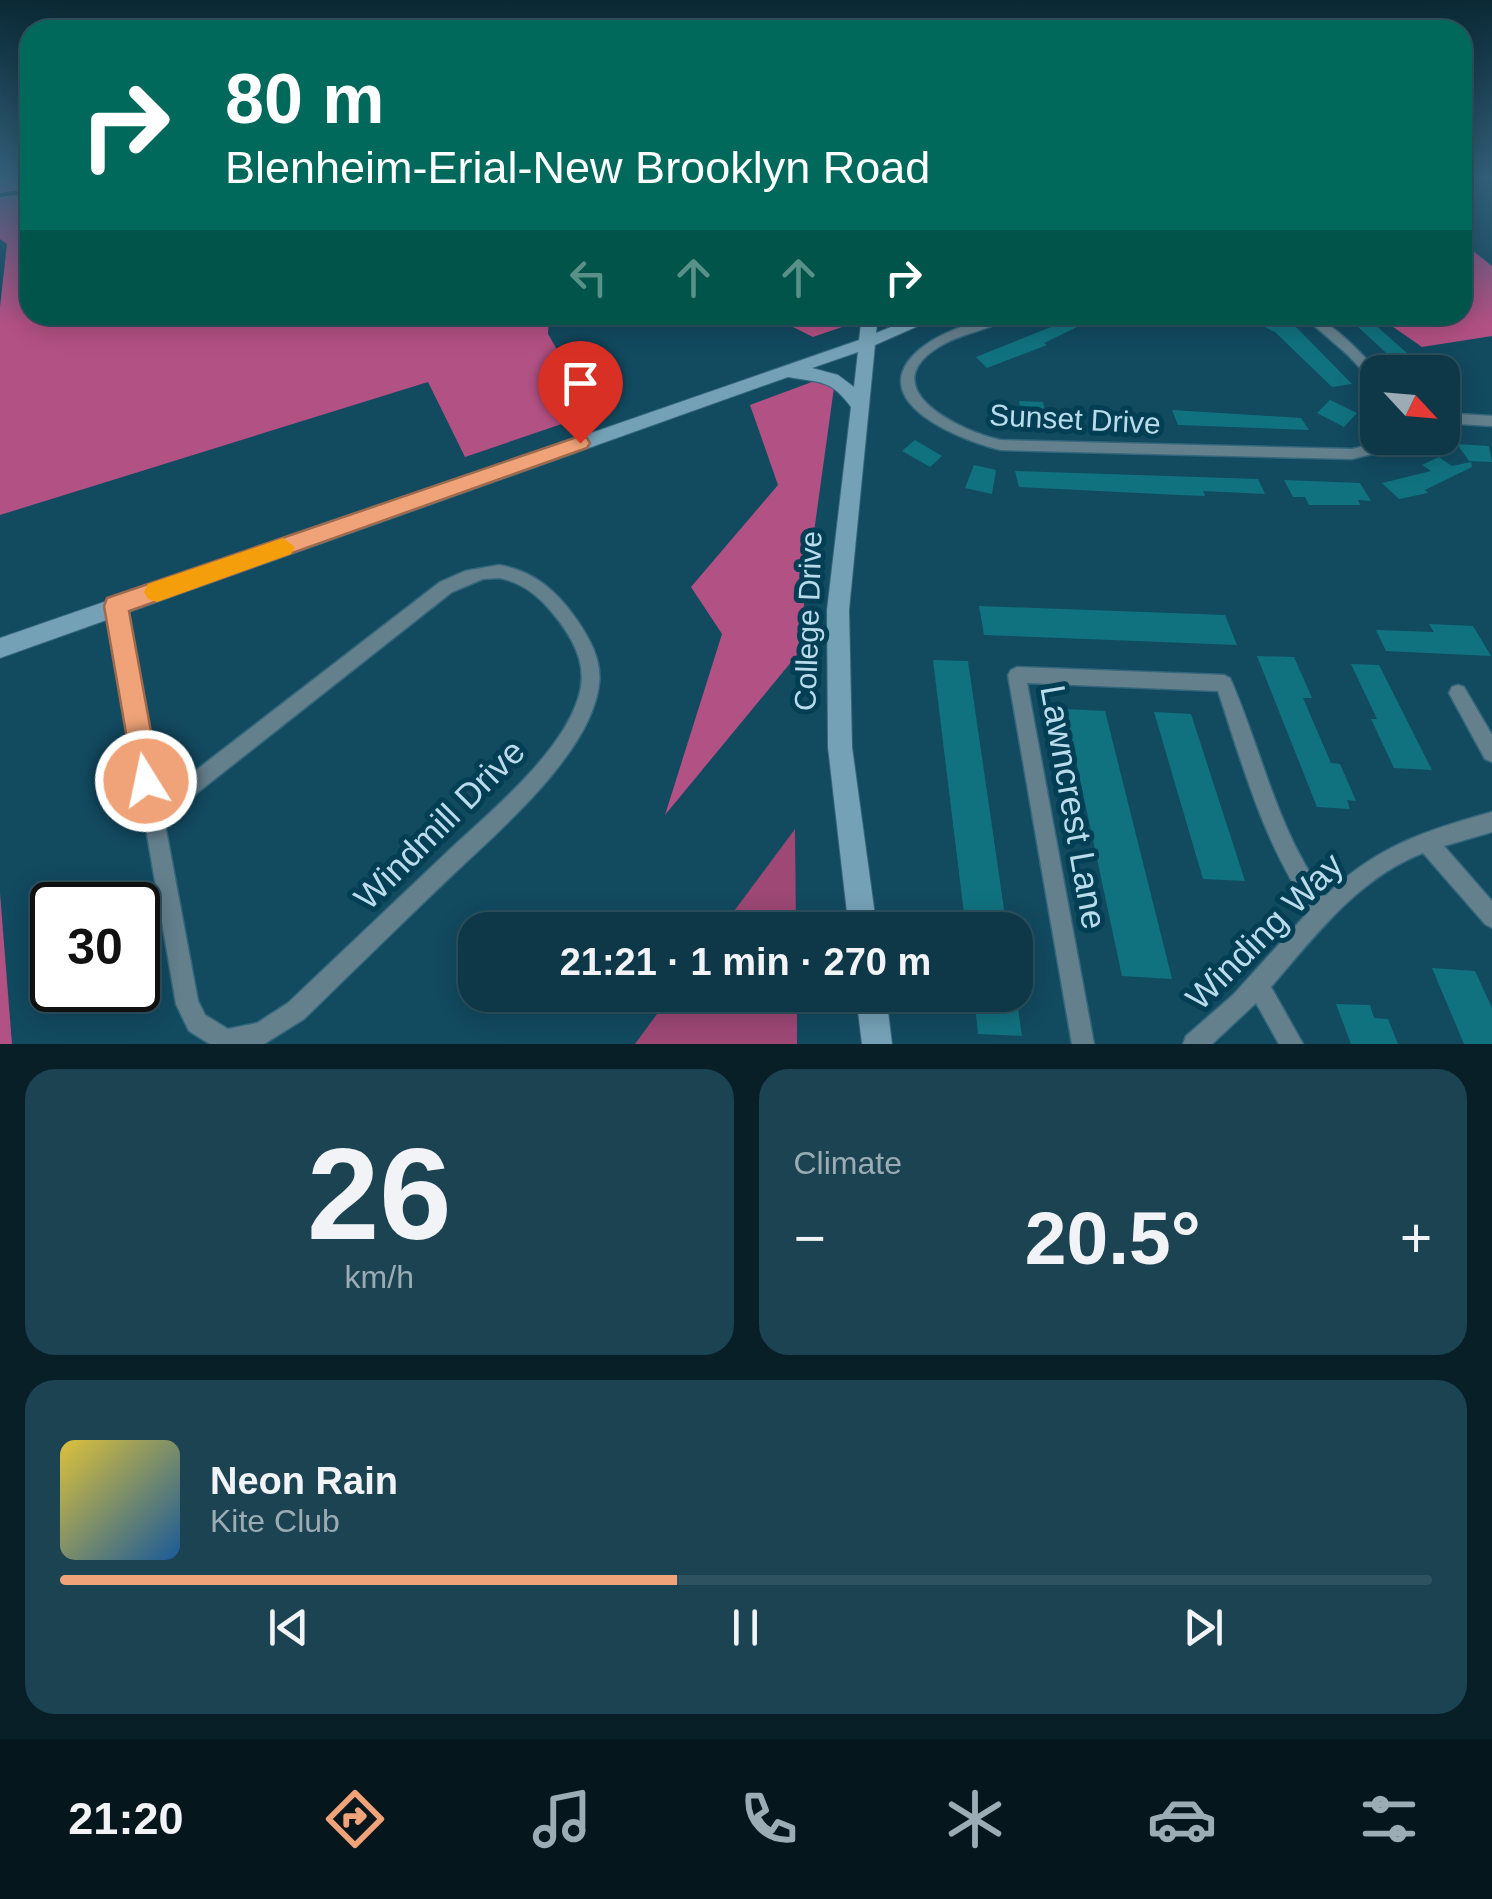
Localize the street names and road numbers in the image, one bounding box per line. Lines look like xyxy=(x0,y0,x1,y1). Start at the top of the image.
street label: Sunset Drive xyxy=(988,398,1162,440)
street label: College Drive xyxy=(788,530,828,712)
street label: Lawncrest Lane xyxy=(1033,682,1115,932)
street label: Windmill Drive xyxy=(346,731,532,917)
street label: Winding Way xyxy=(1178,844,1351,1017)

